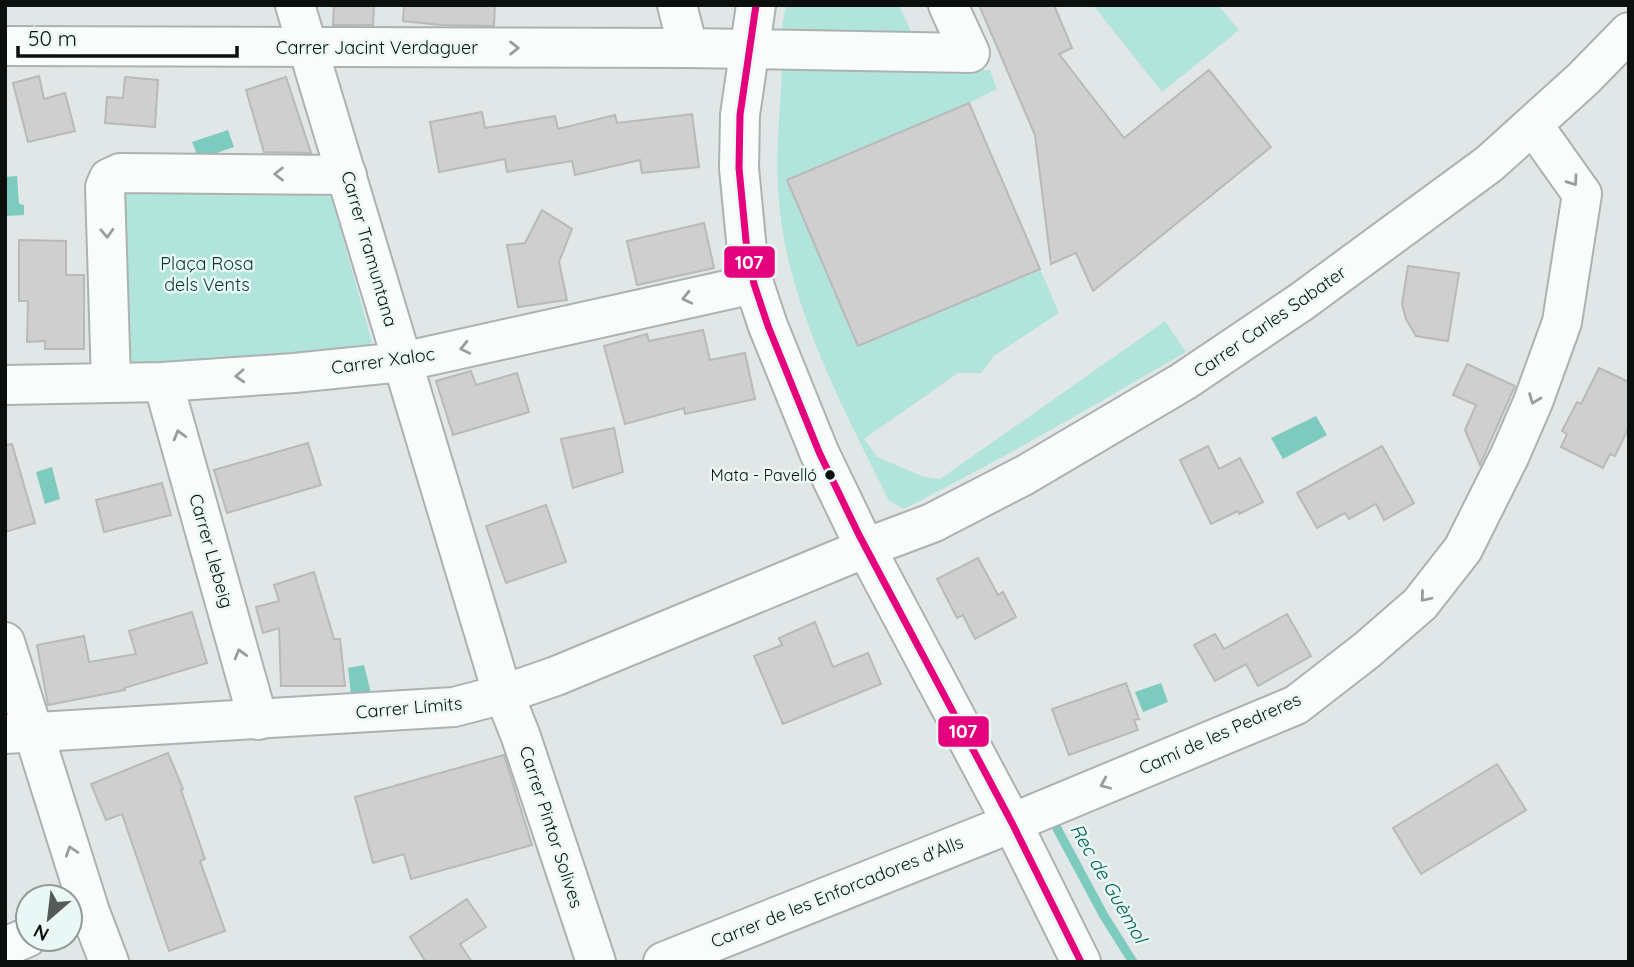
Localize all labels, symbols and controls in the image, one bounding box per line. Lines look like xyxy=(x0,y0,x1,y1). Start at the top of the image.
scale bar xyxy=(18,14,236,58)
text: 50 m xyxy=(28,25,77,51)
street label: Carrer Jacint Verdaguer xyxy=(276,36,478,59)
one-way arrow xyxy=(510,40,520,56)
one-way arrow xyxy=(273,166,284,182)
street label: Carrer Tramuntana xyxy=(336,168,403,329)
one-way arrow xyxy=(1565,173,1577,186)
one-way arrow xyxy=(99,228,114,239)
line badge: 107 xyxy=(723,245,776,279)
text: 107 xyxy=(735,250,763,274)
park label: Plaça Rosa dels Vents xyxy=(160,252,254,296)
street label: Carrer Carles Sabater xyxy=(1189,260,1351,383)
one-way arrow xyxy=(681,290,693,304)
one-way arrow xyxy=(459,340,471,354)
street label: Carrer Xaloc xyxy=(330,342,436,379)
one-way arrow xyxy=(234,369,245,384)
one-way arrow xyxy=(1528,392,1542,404)
one-way arrow xyxy=(172,430,187,442)
place label: Mata - Pavelló xyxy=(711,465,817,485)
marker: Mata - Pavelló xyxy=(823,468,837,482)
street label: Carrer Llebeig xyxy=(184,491,239,611)
one-way arrow xyxy=(1420,590,1433,602)
one-way arrow xyxy=(234,649,248,661)
street label: Camí de les Pedreres xyxy=(1135,687,1304,780)
street label: Carrer Límits xyxy=(355,691,463,724)
line badge: 107 xyxy=(937,715,990,748)
text: 107 xyxy=(949,719,977,743)
street label: Carrer Pintor Solives xyxy=(514,743,589,911)
one-way arrow xyxy=(1100,776,1113,790)
water label: Rec de Guèmol xyxy=(1065,819,1154,949)
street label: Carrer de les Enforcadores d'Alls xyxy=(707,830,966,953)
one-way arrow xyxy=(64,845,79,857)
north arrow xyxy=(14,883,84,953)
text: N xyxy=(29,919,53,947)

